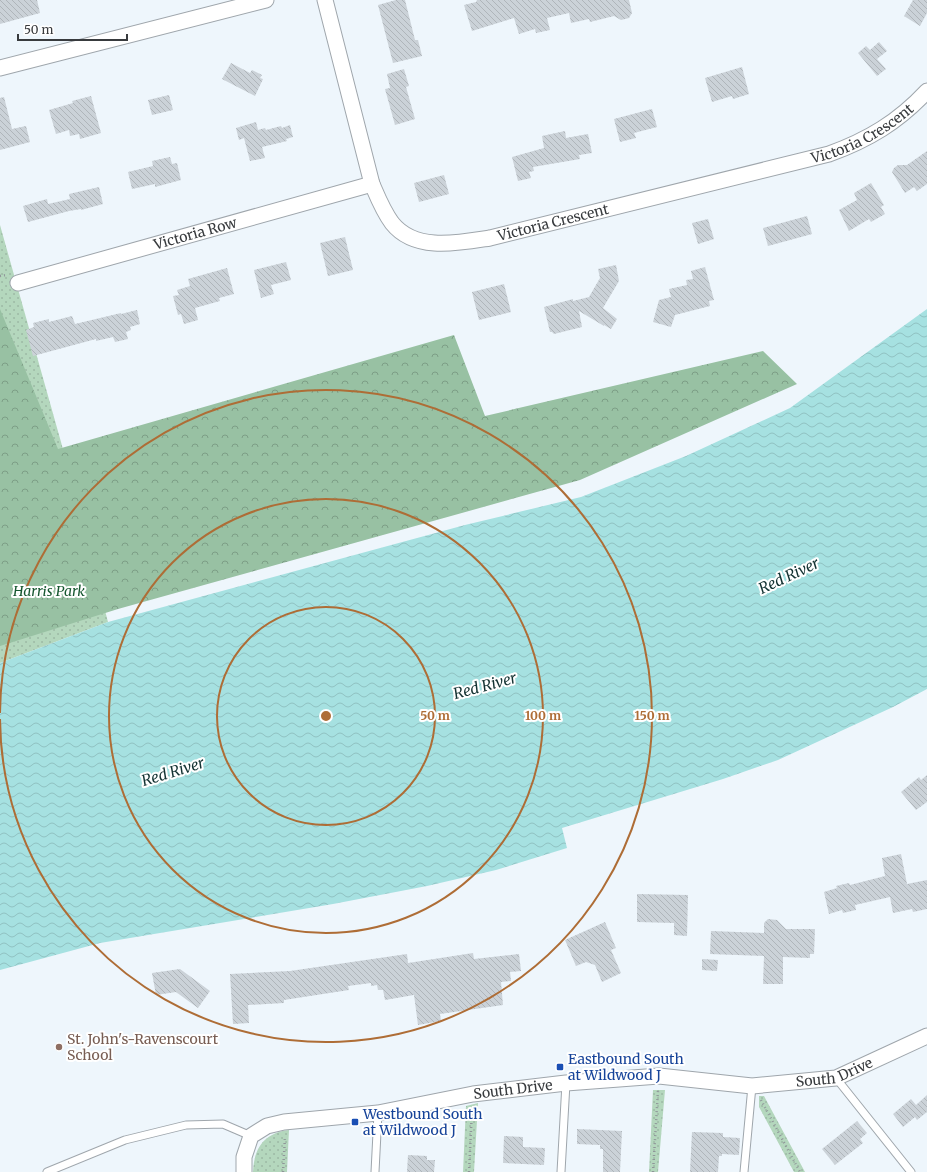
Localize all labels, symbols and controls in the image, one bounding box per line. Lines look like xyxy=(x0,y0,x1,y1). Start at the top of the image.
scale bar xyxy=(18,16,127,42)
text: 50 m xyxy=(24,22,53,37)
street label: Victoria Crescent xyxy=(808,99,918,167)
street label: Victoria Crescent xyxy=(495,200,611,245)
street label: Victoria Row xyxy=(151,213,239,254)
water label: Red River xyxy=(756,553,823,598)
park label: Harris Park xyxy=(12,582,85,600)
water label: Red River xyxy=(451,668,519,703)
text: 50 m xyxy=(420,708,450,723)
text: 100 m xyxy=(525,708,561,723)
text: 150 m xyxy=(635,708,670,723)
centre of rings xyxy=(319,709,333,723)
water label: Red River xyxy=(139,753,207,790)
place label: St. John's-Ravenscourt School xyxy=(67,1030,219,1064)
marker: St. John's-Ravenscourt School xyxy=(54,1042,64,1052)
place label: Eastbound South at Wildwood J xyxy=(568,1050,684,1084)
street label: South Drive xyxy=(795,1053,875,1091)
marker: Eastbound South at Wildwood J xyxy=(555,1062,565,1072)
street label: South Drive xyxy=(472,1076,554,1103)
place label: Westbound South at Wildwood J xyxy=(362,1105,483,1139)
marker: Westbound South at Wildwood J xyxy=(350,1117,360,1127)

